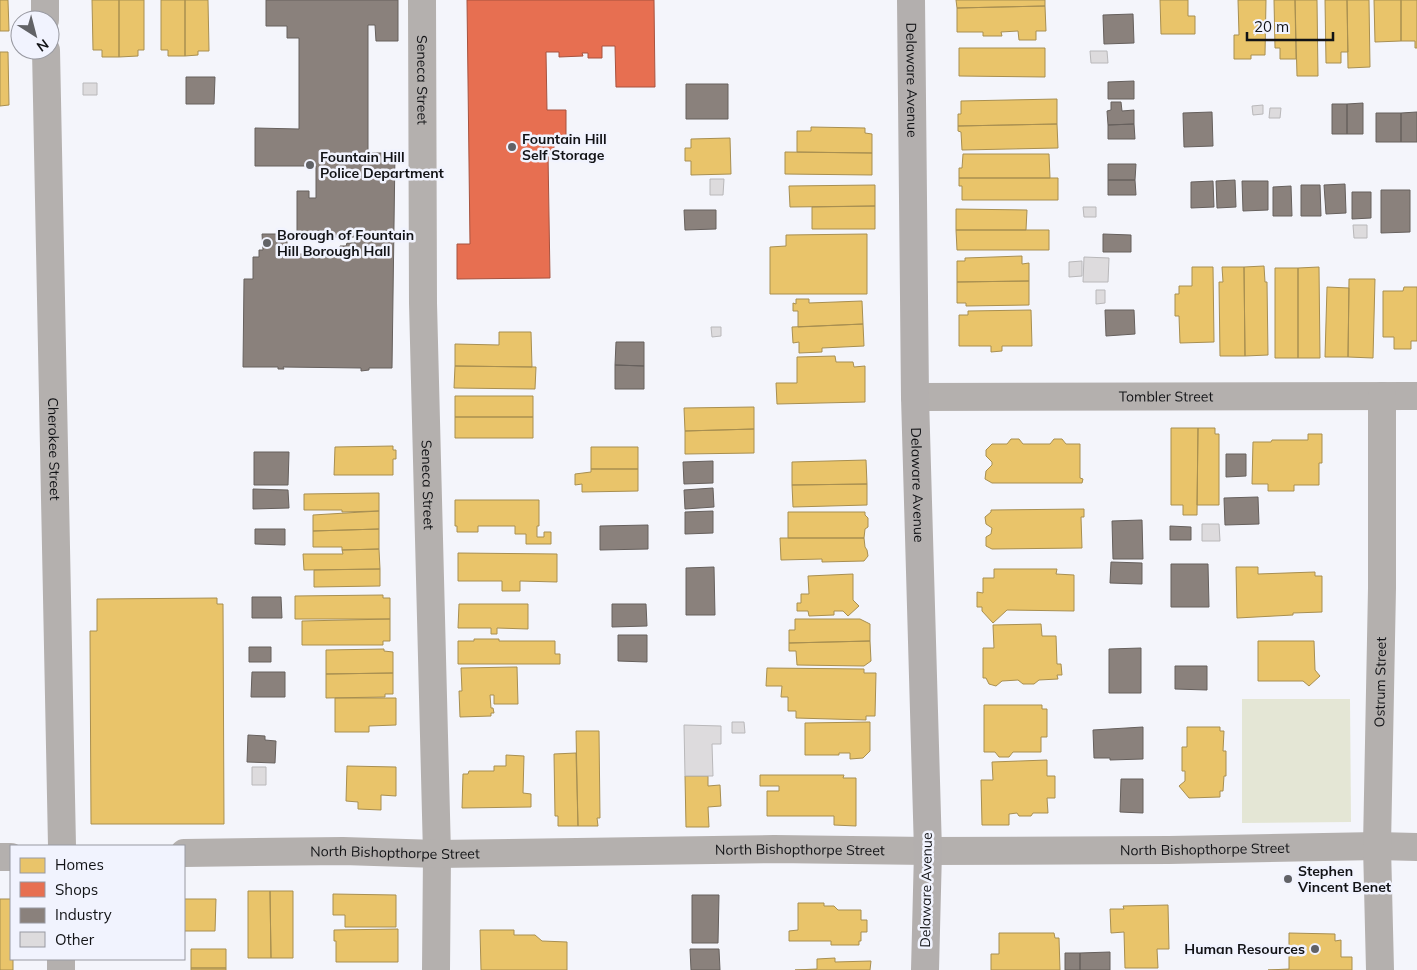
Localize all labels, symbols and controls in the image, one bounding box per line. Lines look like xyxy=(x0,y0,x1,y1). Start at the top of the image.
north arrow xyxy=(10,10,60,60)
scale bar xyxy=(1247,10,1333,42)
text: 20 m xyxy=(1254,17,1289,36)
street label: Delaware Avenue xyxy=(902,22,921,138)
text: N xyxy=(33,35,52,56)
street label: Seneca Street xyxy=(413,35,431,125)
place label: Fountain Hill Self Storage xyxy=(522,130,607,164)
marker: Fountain Hill Self Storage xyxy=(506,141,518,153)
place label: Fountain Hill Police Department xyxy=(320,148,445,182)
marker: Fountain Hill Police Department xyxy=(304,159,316,171)
place label: Borough of Fountain Hill Borough Hall xyxy=(277,226,414,260)
marker: Borough of Fountain Hill Borough Hall xyxy=(261,237,273,249)
street label: Tombler Street xyxy=(1119,387,1213,406)
street label: Cherokee Street xyxy=(44,397,64,501)
street label: Delaware Avenue xyxy=(907,427,928,543)
street label: Seneca Street xyxy=(417,440,438,530)
street label: Ostrum Street xyxy=(1370,637,1390,727)
street label: Delaware Avenue xyxy=(916,832,936,948)
street label: North Bishopthorpe Street xyxy=(1120,839,1290,859)
street label: North Bishopthorpe Street xyxy=(715,840,885,859)
street label: North Bishopthorpe Street xyxy=(310,842,480,863)
legend xyxy=(10,845,185,960)
text: Homes xyxy=(55,855,104,874)
place label: Stephen Vincent Benet xyxy=(1297,862,1392,896)
marker: Stephen Vincent Benet xyxy=(1282,873,1294,885)
text: Shops xyxy=(55,880,98,899)
text: Industry xyxy=(55,905,112,924)
text: Other xyxy=(55,930,95,949)
place label: Human Resources xyxy=(1184,940,1305,958)
marker: Human Resources xyxy=(1309,943,1321,955)

